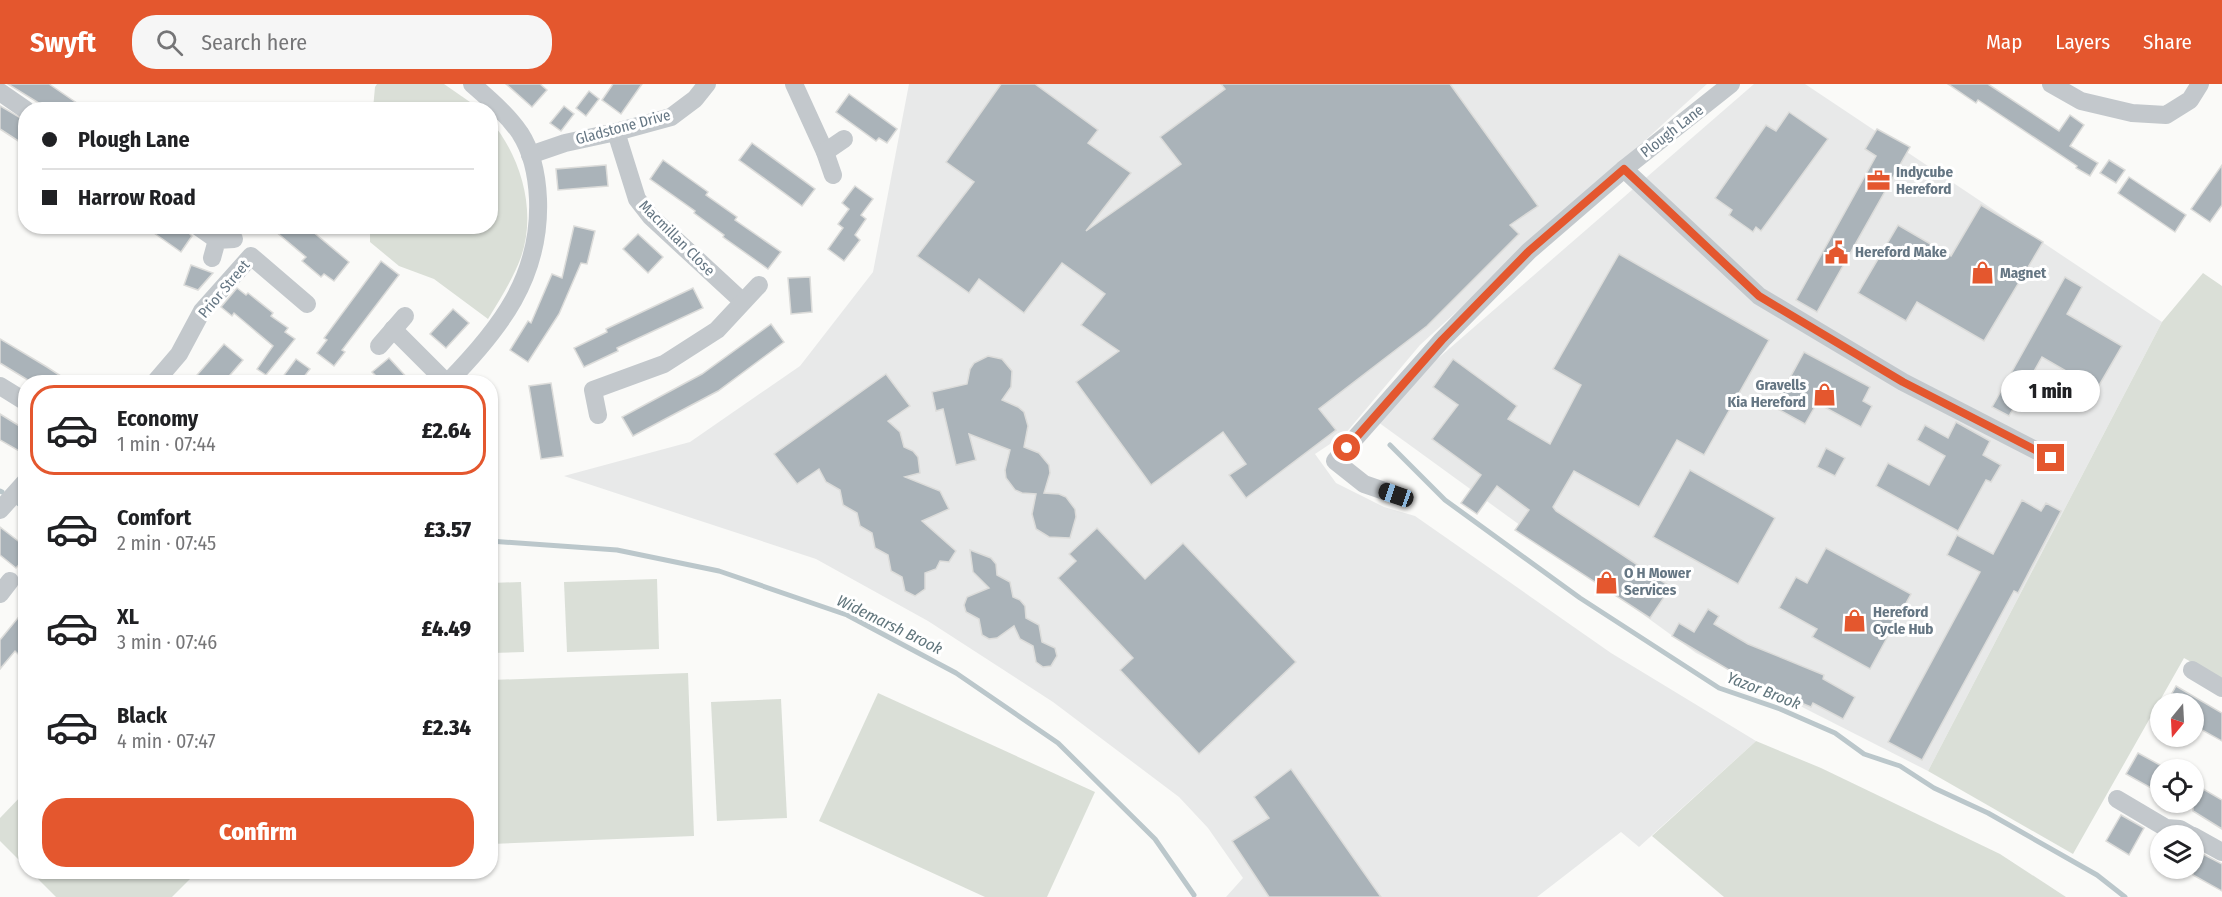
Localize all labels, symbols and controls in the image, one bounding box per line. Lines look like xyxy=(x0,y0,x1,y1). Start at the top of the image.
search box xyxy=(132,15,552,69)
text: Swyft xyxy=(30,26,96,59)
icon: search xyxy=(153,26,186,59)
text: Search here xyxy=(201,29,307,56)
text: Map xyxy=(1986,29,2022,55)
text: Layers xyxy=(2055,29,2110,55)
text: Share xyxy=(2143,29,2192,55)
street label: Plough Lane xyxy=(1637,101,1707,161)
street label: Gladstone Drive xyxy=(574,106,672,148)
text: Plough Lane xyxy=(78,126,190,153)
place label: Indycube Hereford xyxy=(1896,163,1953,198)
office icon: Indycube Hereford xyxy=(1865,168,1891,194)
text: Harrow Road xyxy=(78,184,196,211)
street label: Macmillan Close xyxy=(635,196,719,280)
public building icon: Hereford Make xyxy=(1824,239,1850,265)
place label: Hereford Make xyxy=(1855,243,1947,261)
street label: Prior Street xyxy=(195,256,253,322)
shop icon: Magnet xyxy=(1969,260,1995,286)
place label: Magnet xyxy=(2000,264,2047,282)
callout: 1 min xyxy=(2002,371,2100,413)
place label: Gravells Kia Hereford xyxy=(1727,376,1806,411)
text: 1 min xyxy=(2029,379,2072,403)
shop icon: Gravells Kia Hereford xyxy=(1811,381,1837,407)
icon: car xyxy=(45,403,99,457)
text: Economy xyxy=(117,405,198,432)
text: £2.64 xyxy=(422,417,471,444)
text: 1 min · 07:44 xyxy=(117,432,216,456)
route start xyxy=(1333,434,1360,461)
route end xyxy=(2037,444,2064,471)
car xyxy=(1376,481,1416,509)
icon: car xyxy=(45,502,99,556)
text: Comfort xyxy=(117,504,191,531)
text: £3.57 xyxy=(424,516,471,543)
text: 2 min · 07:45 xyxy=(117,531,216,555)
place label: O H Mower Services xyxy=(1624,564,1691,599)
shop icon: O H Mower Services xyxy=(1593,569,1619,595)
water label: Widemarsh Brook xyxy=(834,591,946,658)
icon: car xyxy=(45,601,99,655)
text: XL xyxy=(117,603,139,630)
place label: Hereford Cycle Hub xyxy=(1873,603,1933,638)
shop icon: Hereford Cycle Hub xyxy=(1842,608,1868,634)
text: £4.49 xyxy=(422,615,471,642)
text: 3 min · 07:46 xyxy=(117,630,217,654)
water label: Yazor Brook xyxy=(1724,668,1804,713)
north arrow xyxy=(2150,693,2204,747)
map controls xyxy=(2150,693,2204,879)
icon: car xyxy=(45,700,99,754)
text: Black xyxy=(117,702,167,729)
text: £2.34 xyxy=(422,714,471,741)
text: 4 min · 07:47 xyxy=(117,729,216,753)
button: locate xyxy=(2150,759,2204,813)
button: Confirm xyxy=(42,798,474,867)
button: layers xyxy=(2150,825,2204,879)

